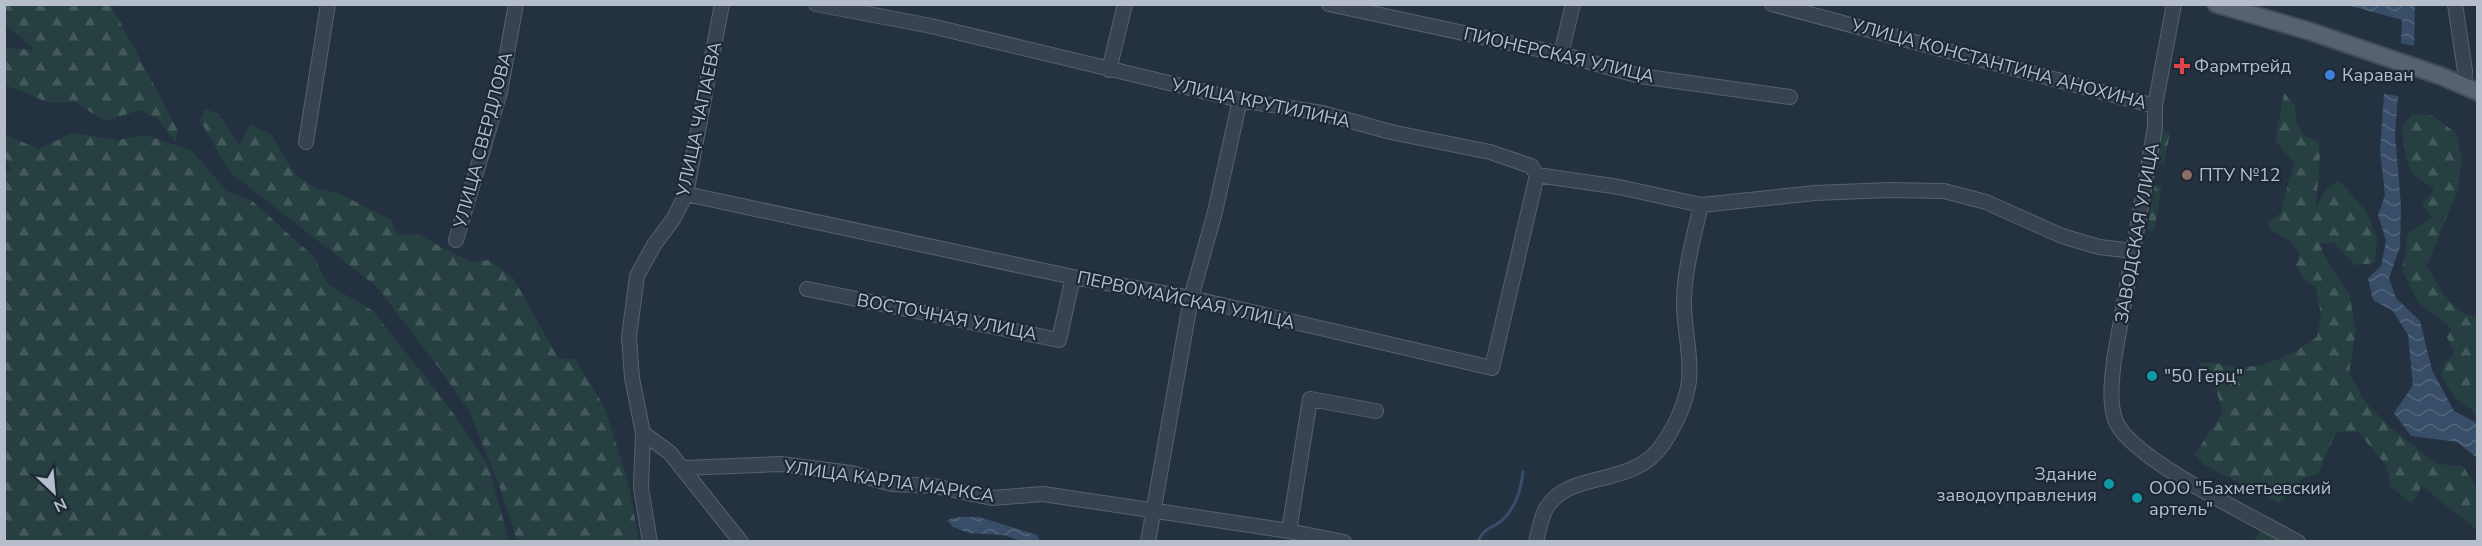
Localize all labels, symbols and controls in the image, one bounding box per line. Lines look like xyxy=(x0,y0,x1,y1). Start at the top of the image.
street label: УЛИЦА КОНСТАНТИНА АНОХИНА xyxy=(1848,13,2149,115)
street label: ПИОНЕРСКАЯ УЛИЦА xyxy=(1461,21,1657,89)
street label: УЛИЦА ЧАПАЕВА xyxy=(671,39,727,200)
street label: УЛИЦА СВЕРДЛОВА xyxy=(448,49,518,232)
place label: Фармтрейд xyxy=(2194,54,2291,78)
marker: Фармтрейд xyxy=(2175,59,2189,73)
place label: Караван xyxy=(2342,63,2414,87)
marker: Караван xyxy=(2323,68,2337,82)
street label: УЛИЦА КРУТИЛИНА xyxy=(1168,72,1353,134)
street label: ЗАВОДСКАЯ УЛИЦА xyxy=(2109,141,2165,325)
place label: ПТУ №12 xyxy=(2199,163,2281,187)
marker: ПТУ №12 xyxy=(2180,168,2194,182)
street label: ПЕРВОМАЙСКАЯ УЛИЦА xyxy=(1075,265,1297,335)
street label: ВОСТОЧНАЯ УЛИЦА xyxy=(855,288,1039,346)
place label: "50 Герц" xyxy=(2164,364,2243,388)
marker: "50 Герц" xyxy=(2145,369,2159,383)
street label: УЛИЦА КАРЛА МАРКСА xyxy=(781,454,996,508)
north arrow xyxy=(24,462,84,522)
place label: Здание заводоуправления xyxy=(1937,462,2097,507)
place label: ООО "Бахметьевский артель" xyxy=(2149,476,2331,521)
marker: Здание заводоуправления xyxy=(2102,477,2116,491)
marker: ООО "Бахметьевский артель" xyxy=(2130,491,2144,505)
text: N xyxy=(50,492,70,517)

